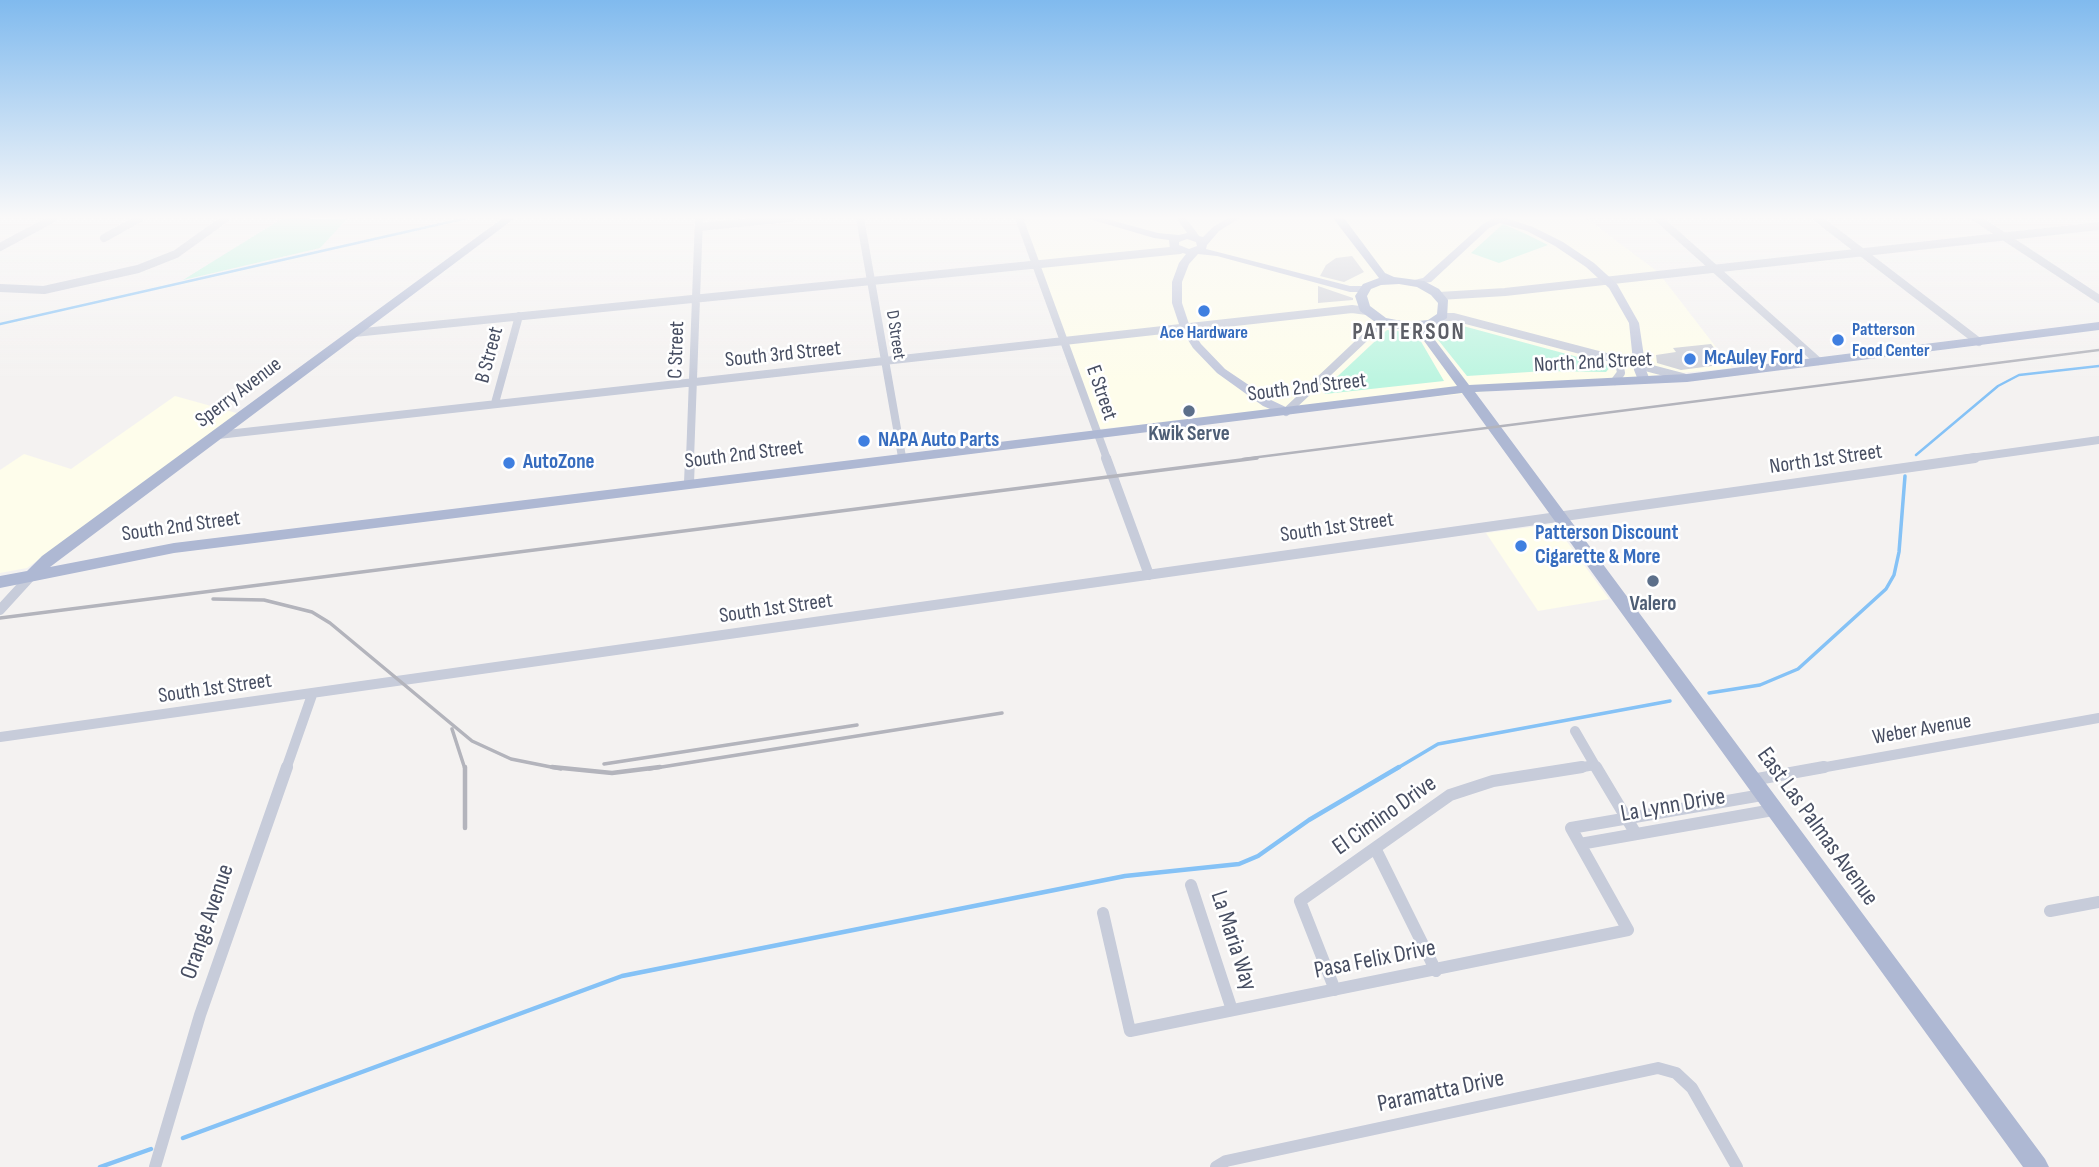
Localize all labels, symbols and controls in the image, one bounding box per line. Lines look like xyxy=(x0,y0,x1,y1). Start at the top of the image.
marker: Ace Hardware xyxy=(1196,303,1212,319)
street label: D Street xyxy=(880,309,910,361)
district label: PATTERSON xyxy=(1353,319,1465,347)
place label: Patterson Food Center xyxy=(1852,319,1929,362)
street label: C Street xyxy=(663,321,691,379)
place label: Ace Hardware xyxy=(1160,322,1248,344)
street label: B Street xyxy=(470,324,510,386)
marker: Patterson Food Center xyxy=(1830,332,1846,348)
street label: South 3rd Street xyxy=(724,336,842,374)
place label: McAuley Ford xyxy=(1704,346,1803,372)
street label: North 2nd Street xyxy=(1533,347,1653,379)
marker: McAuley Ford xyxy=(1682,351,1698,367)
street label: Sperry Avenue xyxy=(191,353,287,433)
street label: E Street xyxy=(1080,362,1122,424)
street label: South 2nd Street xyxy=(1246,368,1368,408)
marker: Kwik Serve xyxy=(1181,403,1197,419)
place label: Kwik Serve xyxy=(1148,422,1230,448)
place label: NAPA Auto Parts xyxy=(878,428,999,454)
marker: NAPA Auto Parts xyxy=(856,433,872,449)
street label: South 2nd Street xyxy=(683,435,805,475)
street label: North 1st Street xyxy=(1768,440,1884,480)
place label: AutoZone xyxy=(523,450,595,476)
marker: AutoZone xyxy=(501,455,517,471)
street label: South 2nd Street xyxy=(120,506,242,548)
street label: South 1st Street xyxy=(1279,508,1395,548)
place label: Patterson Discount Cigarette & More xyxy=(1535,521,1678,571)
marker: Patterson Discount Cigarette & More xyxy=(1513,538,1529,554)
marker: Valero xyxy=(1645,573,1661,589)
street label: South 1st Street xyxy=(718,589,834,629)
place label: Valero xyxy=(1630,592,1676,618)
street label: South 1st Street xyxy=(157,669,273,709)
street label: Weber Avenue xyxy=(1871,709,1973,751)
street label: East Las Palmas Avenue xyxy=(1750,742,1884,912)
street label: El Cimino Drive xyxy=(1328,770,1442,862)
street label: La Lynn Drive xyxy=(1618,783,1728,829)
street label: Orange Avenue xyxy=(175,861,241,983)
street label: La Maria Way xyxy=(1203,887,1263,995)
street label: Pasa Felix Drive xyxy=(1312,934,1438,986)
street label: Paramatta Drive xyxy=(1375,1065,1507,1119)

